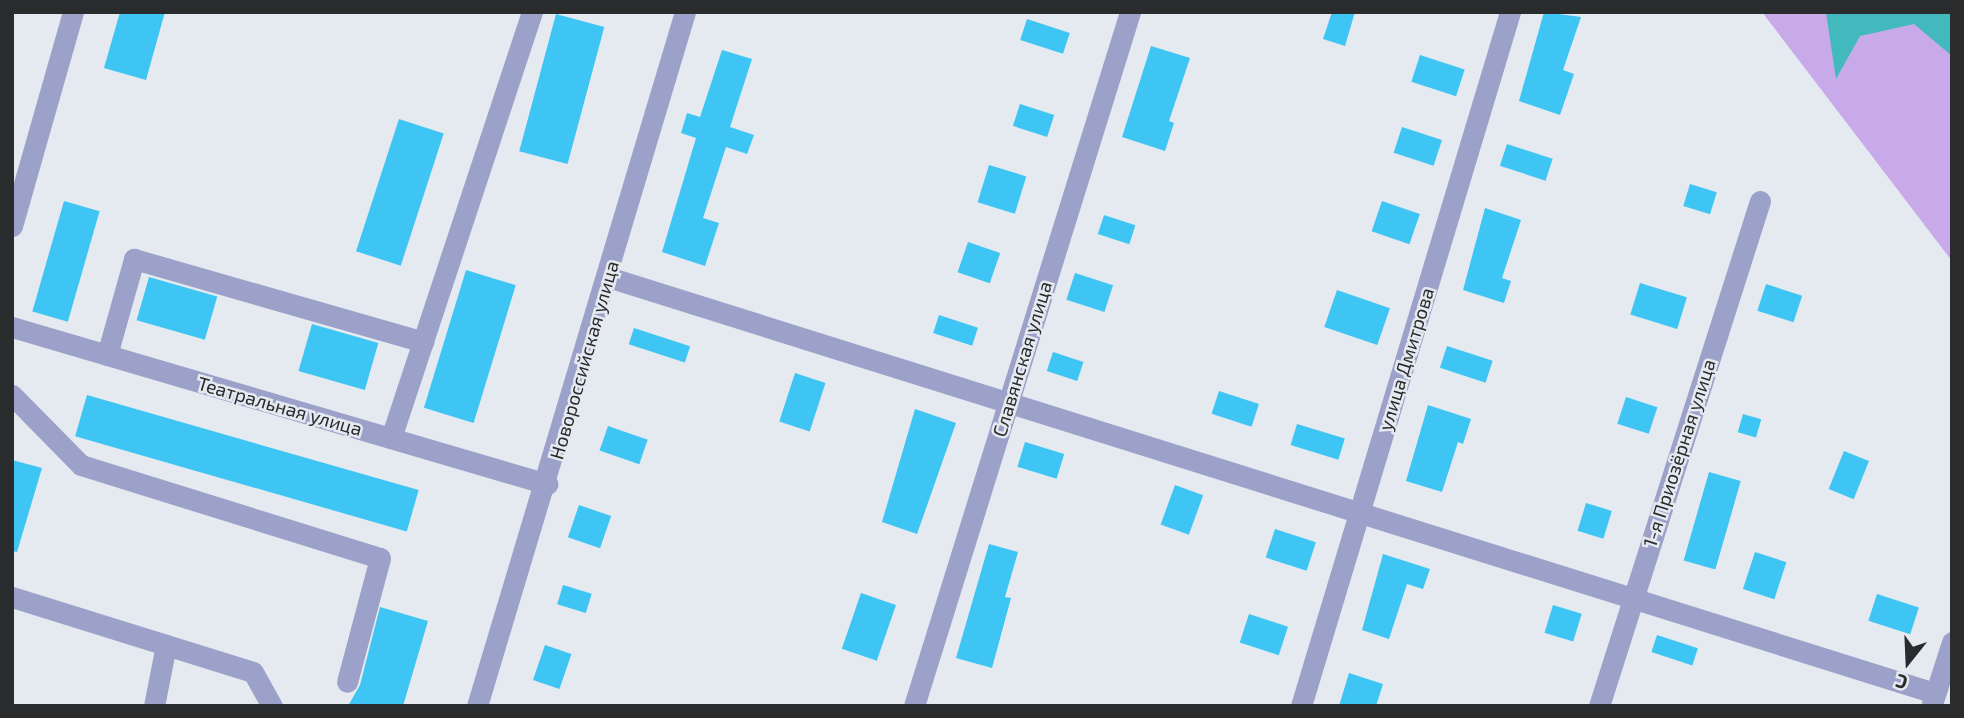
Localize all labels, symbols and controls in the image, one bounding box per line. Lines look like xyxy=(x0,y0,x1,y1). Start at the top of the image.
street label: Новороссийская улица xyxy=(545,258,623,462)
street label: Славянская улица xyxy=(987,278,1057,440)
street label: улица Дмитрова xyxy=(1373,285,1439,433)
street label: 1-я Приозёрная улица xyxy=(1638,356,1720,550)
street label: Театральная улица xyxy=(195,372,365,440)
north arrow xyxy=(1873,627,1943,697)
text: С xyxy=(1892,670,1910,695)

